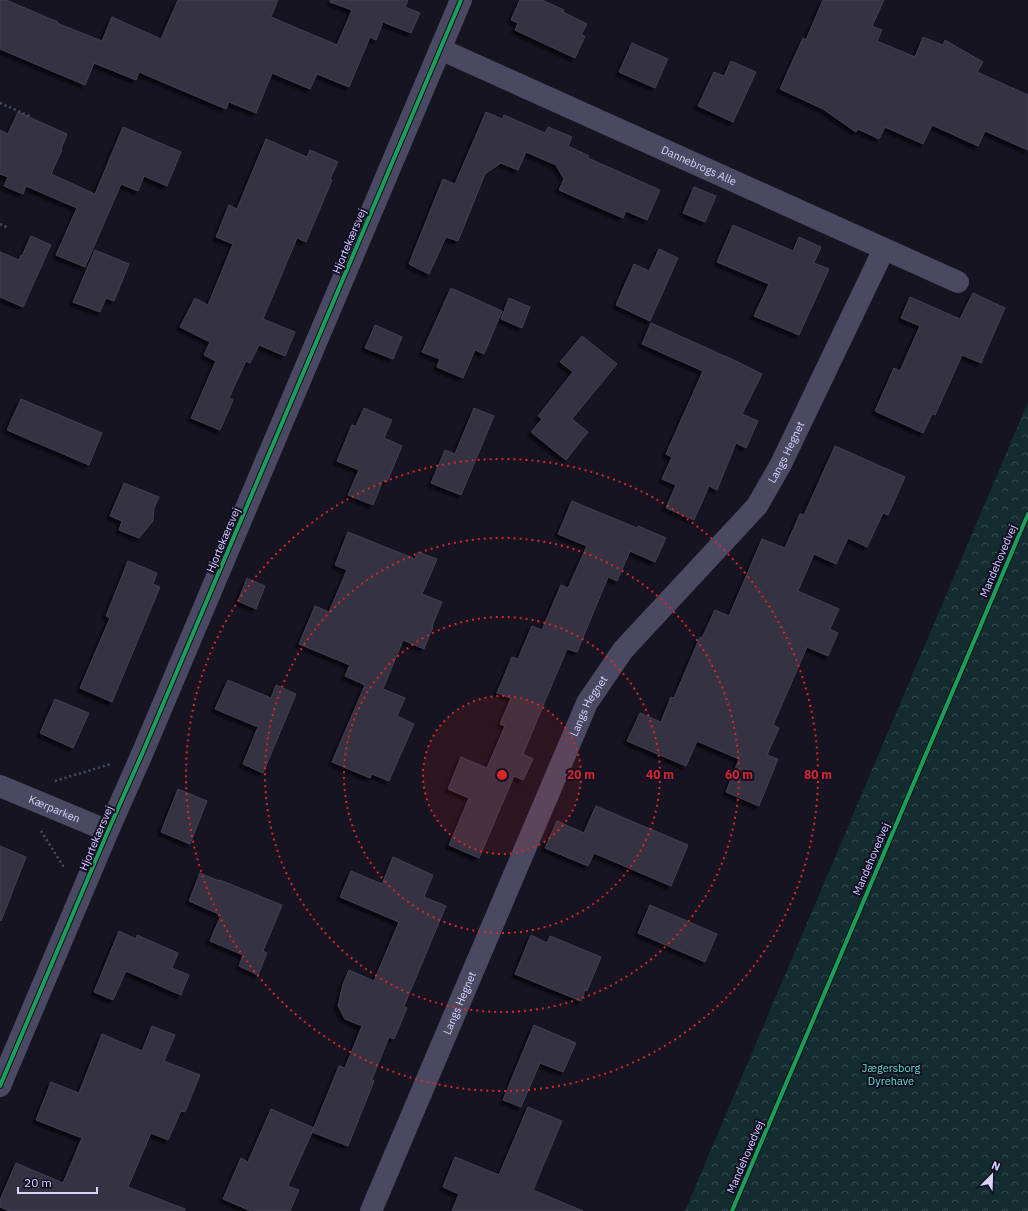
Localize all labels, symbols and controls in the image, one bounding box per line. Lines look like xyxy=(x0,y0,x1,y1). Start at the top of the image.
street label: Dannebrogs Alle xyxy=(659,142,739,189)
street label: Hjortekærsvej xyxy=(329,206,369,276)
street label: Langs Hegnet xyxy=(765,419,807,486)
street label: Hjortekærsvej xyxy=(203,505,243,575)
street label: Mandehovedvej xyxy=(976,523,1020,599)
street label: Langs Hegnet xyxy=(567,673,611,739)
text: 20 m xyxy=(567,767,595,782)
text: 40 m xyxy=(646,767,674,782)
text: 60 m xyxy=(725,767,753,782)
text: 80 m xyxy=(804,767,832,782)
centre of rings xyxy=(495,768,509,782)
street label: Kærparken xyxy=(27,792,82,826)
street label: Hjortekærsvej xyxy=(76,803,116,873)
street label: Mandehovedvej xyxy=(849,821,893,897)
street label: Langs Hegnet xyxy=(440,969,479,1037)
park label: Jægersborg Dyrehave xyxy=(862,1061,920,1088)
street label: Mandehovedvej xyxy=(723,1119,767,1195)
north arrow xyxy=(972,1155,1012,1195)
text: N xyxy=(990,1158,1002,1174)
scale bar xyxy=(18,1169,97,1195)
text: 20 m xyxy=(24,1175,52,1190)

